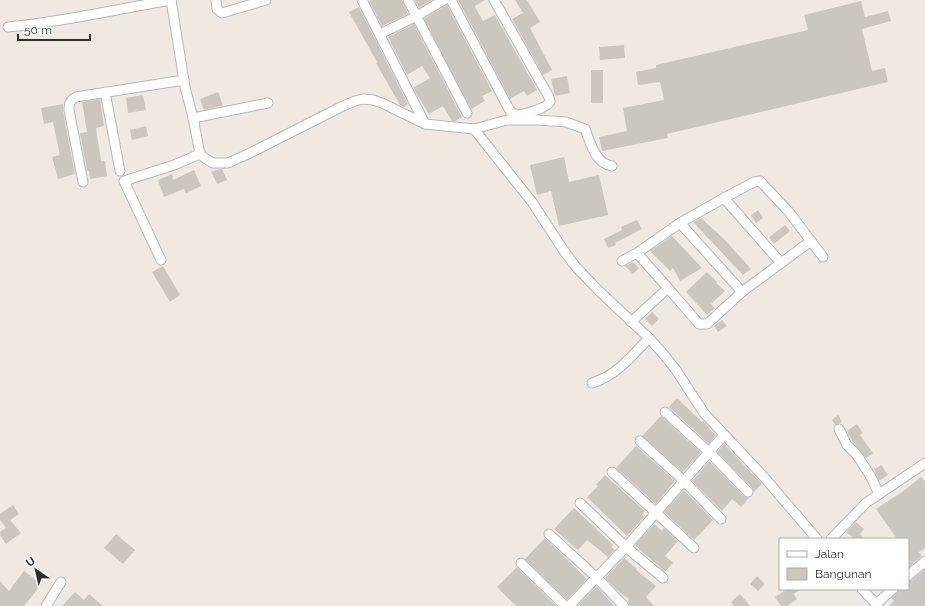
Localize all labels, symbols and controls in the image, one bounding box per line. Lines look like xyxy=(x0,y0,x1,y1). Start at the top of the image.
scale bar xyxy=(18,16,90,42)
text: 50 m xyxy=(24,23,52,37)
legend xyxy=(779,538,909,590)
text: Jalan xyxy=(815,547,844,561)
north arrow xyxy=(16,550,56,590)
text: U xyxy=(24,554,38,570)
text: Bangunan xyxy=(815,567,872,581)

